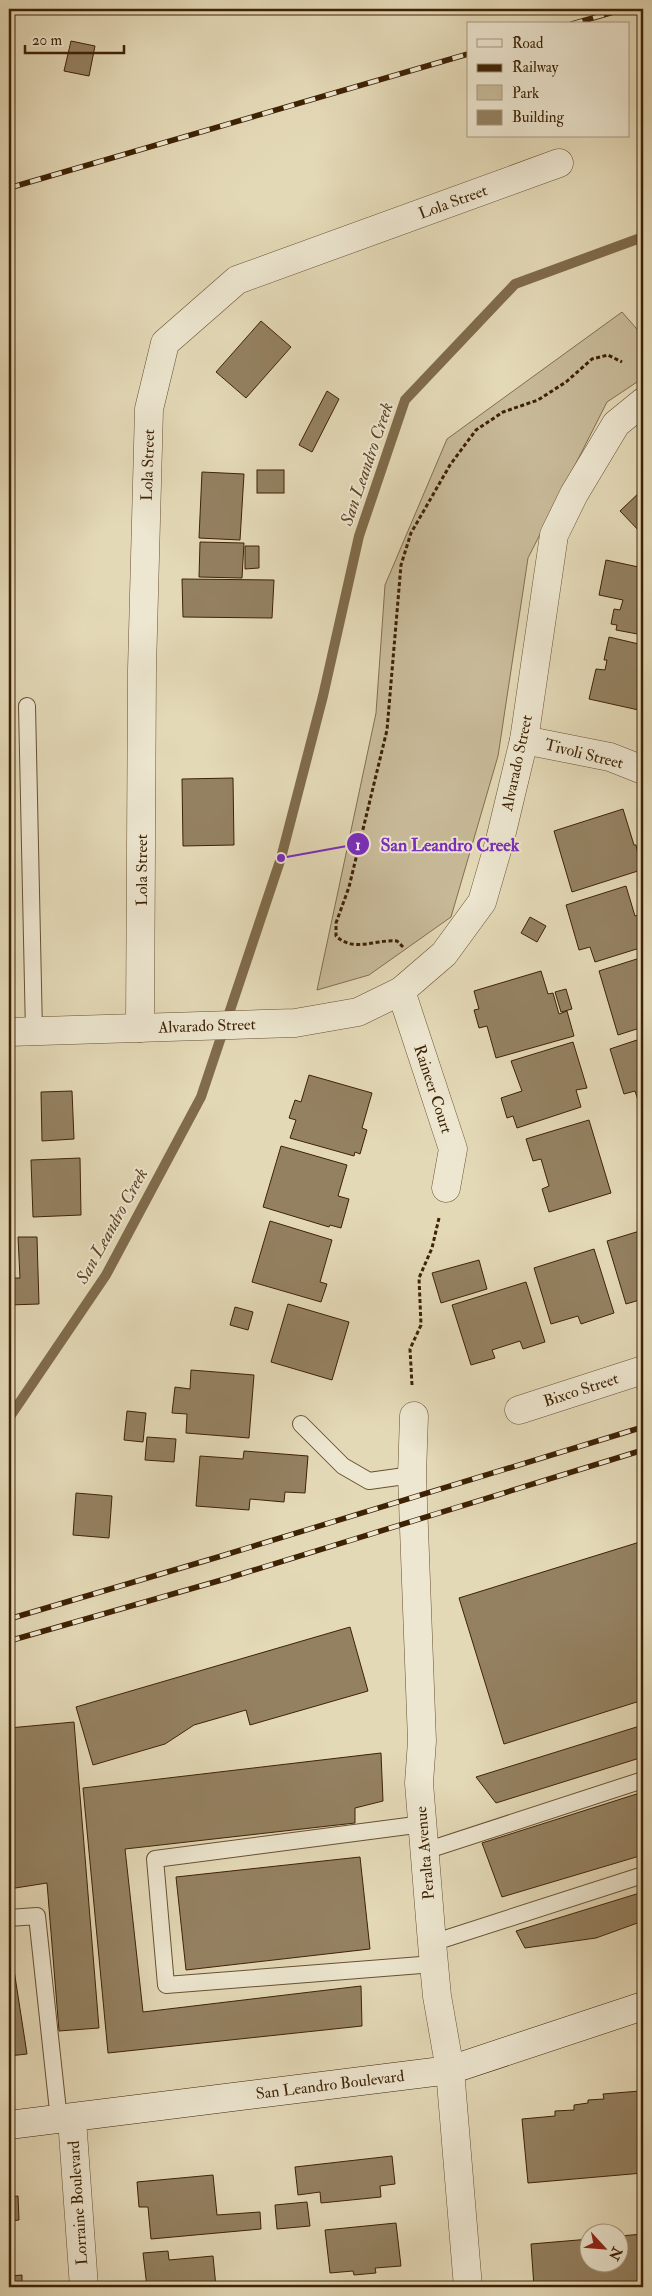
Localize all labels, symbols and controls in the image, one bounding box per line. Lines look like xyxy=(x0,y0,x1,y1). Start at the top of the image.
scale bar xyxy=(25,22,124,54)
legend xyxy=(467,22,630,138)
text: 20 m xyxy=(32,31,62,50)
text: Road xyxy=(512,34,544,53)
text: Railway xyxy=(512,58,559,77)
text: Park xyxy=(512,84,539,103)
text: Building xyxy=(512,108,564,127)
street label: Lola Street xyxy=(416,180,490,224)
water label: San Leandro Creek xyxy=(335,399,399,530)
street label: Lola Street xyxy=(137,429,159,501)
street label: Alvarado Street xyxy=(497,713,537,814)
street label: Tivoli Street xyxy=(542,735,626,773)
callout: San Leandro Creek xyxy=(345,828,529,861)
street label: Lola Street xyxy=(132,834,152,906)
text: San Leandro Creek xyxy=(381,834,520,857)
text: 1 xyxy=(355,836,361,855)
street label: Alvarado Street xyxy=(157,1014,256,1038)
street label: Raineer Court xyxy=(409,1042,457,1136)
water label: San Leandro Creek xyxy=(70,1164,153,1289)
street label: Bixco Street xyxy=(541,1368,621,1412)
street label: Peralta Avenue xyxy=(411,1805,439,1900)
street label: San Leandro Boulevard xyxy=(255,2066,405,2104)
street label: Lorraine Boulevard xyxy=(64,2140,92,2266)
north arrow xyxy=(580,2224,630,2274)
text: N xyxy=(605,2243,626,2263)

